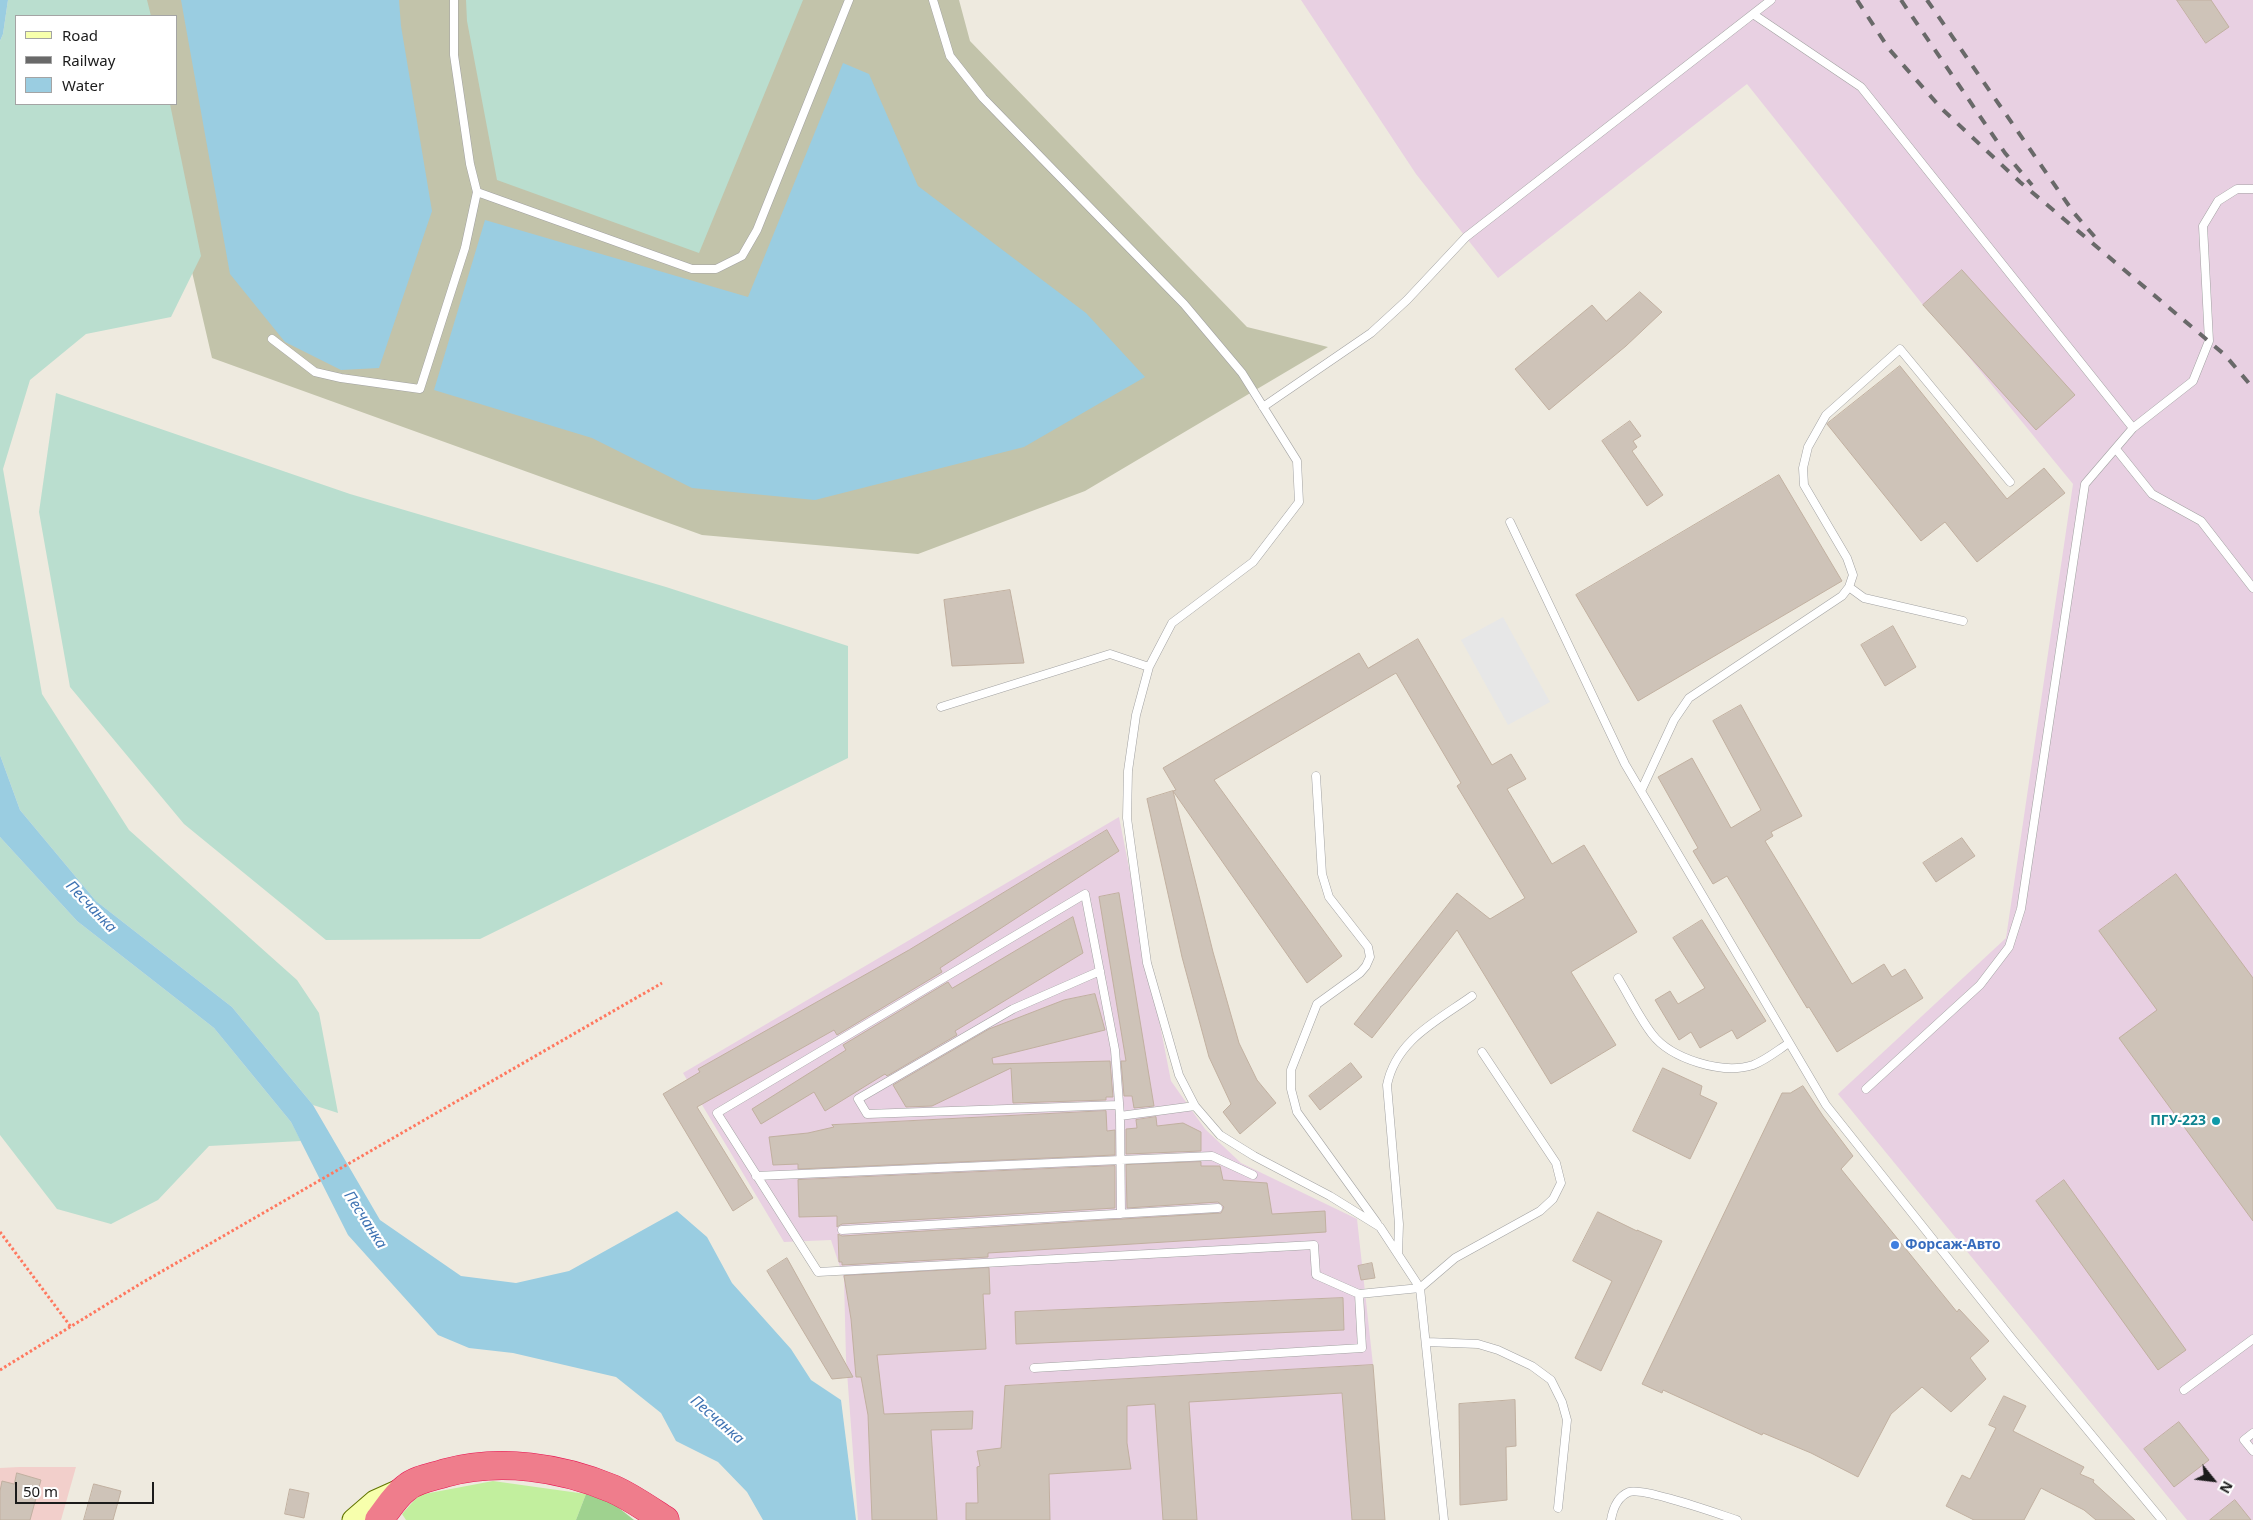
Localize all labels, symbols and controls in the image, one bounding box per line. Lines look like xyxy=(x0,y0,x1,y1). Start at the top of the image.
legend xyxy=(15,15,178,105)
text: Road xyxy=(62,25,98,45)
text: Railway xyxy=(62,50,115,70)
text: Water xyxy=(62,75,104,95)
water label: Песчанка xyxy=(62,877,120,937)
place label: ПГУ-223 xyxy=(2150,1113,2206,1129)
marker: ПГУ-223 xyxy=(2210,1115,2222,1127)
water label: Песчанка xyxy=(340,1188,390,1252)
place label: Форсаж-Авто xyxy=(1905,1237,2001,1253)
marker: Форсаж-Авто xyxy=(1889,1239,1901,1251)
water label: Песчанка xyxy=(687,1392,747,1448)
north arrow xyxy=(2188,1455,2238,1505)
scale bar xyxy=(18,1472,156,1504)
text: N xyxy=(2215,1478,2238,1497)
text: 50 m xyxy=(23,1481,58,1501)

